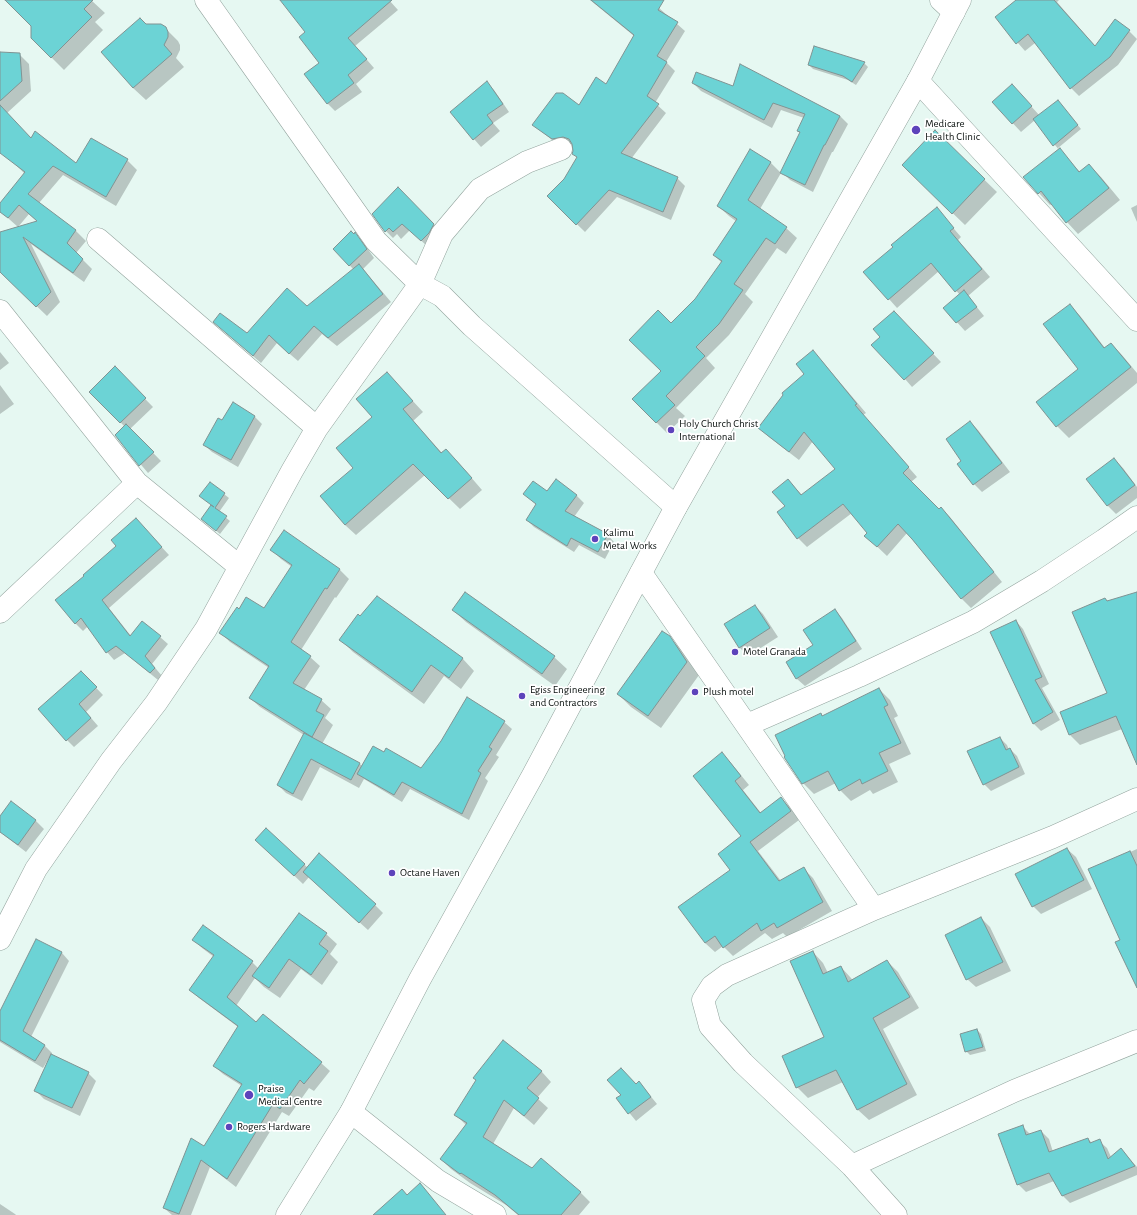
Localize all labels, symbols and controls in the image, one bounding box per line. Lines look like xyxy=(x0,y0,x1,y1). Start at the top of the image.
place label: Medicare Health Clinic xyxy=(925,117,980,143)
marker: Medicare Health Clinic xyxy=(910,124,922,136)
place label: Holy Church Christ International xyxy=(679,417,758,443)
marker: Holy Church Christ International xyxy=(666,425,676,435)
place label: Kalimu Metal Works xyxy=(603,526,657,552)
marker: Kalimu Metal Works xyxy=(590,534,600,544)
place label: Motel Granada xyxy=(743,645,806,659)
marker: Motel Granada xyxy=(730,647,740,657)
place label: Egiss Engineering and Contractors xyxy=(530,683,605,709)
place label: Plush motel xyxy=(703,685,754,699)
marker: Plush motel xyxy=(690,687,700,697)
marker: Egiss Engineering and Contractors xyxy=(517,691,527,701)
place label: Octane Haven xyxy=(400,866,460,880)
marker: Octane Haven xyxy=(387,868,397,878)
place label: Praise Medical Centre xyxy=(258,1082,322,1108)
marker: Praise Medical Centre xyxy=(243,1089,255,1101)
place label: Rogers Hardware xyxy=(237,1120,310,1134)
marker: Rogers Hardware xyxy=(224,1122,234,1132)

